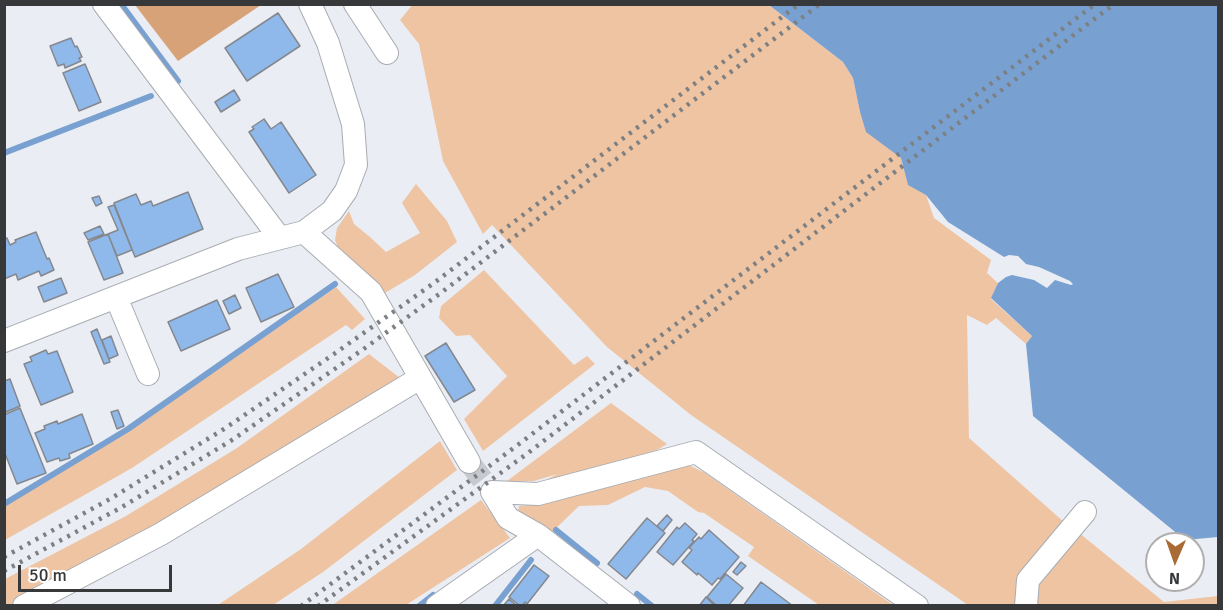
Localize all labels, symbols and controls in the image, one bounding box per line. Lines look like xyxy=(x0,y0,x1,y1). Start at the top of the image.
north arrow xyxy=(1145,532,1205,592)
scale bar xyxy=(21,553,176,591)
text: 50 m xyxy=(29,564,67,586)
text: N xyxy=(1169,568,1180,588)

